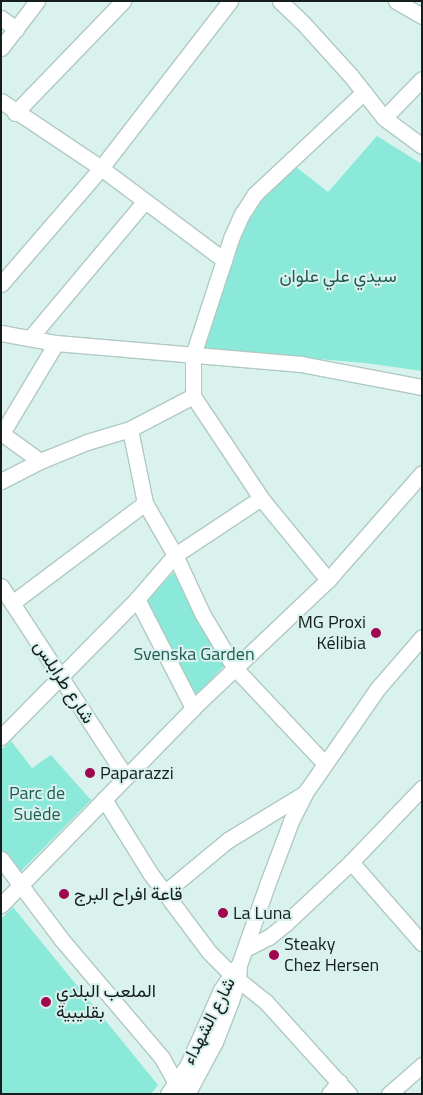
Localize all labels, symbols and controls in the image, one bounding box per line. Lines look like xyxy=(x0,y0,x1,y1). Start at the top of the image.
park label: سيدي علي علوان xyxy=(279,265,397,287)
place label: MG Proxi Kélibia xyxy=(298,612,366,654)
marker: MG Proxi Kélibia xyxy=(370,627,382,639)
street label: شارع طرابلس xyxy=(29,636,99,728)
park label: Svenska Garden xyxy=(133,643,255,665)
place label: Paparazzi xyxy=(100,762,174,784)
marker: Paparazzi xyxy=(84,767,96,779)
park label: Parc de Suède xyxy=(9,783,65,826)
place label: قاعة افراح البرج xyxy=(74,883,183,905)
marker: قاعة افراح البرج xyxy=(58,888,70,900)
place label: La Luna xyxy=(233,902,291,924)
marker: La Luna xyxy=(217,907,229,919)
place label: Steaky Chez Hersen xyxy=(284,934,379,976)
marker: Steaky Chez Hersen xyxy=(268,949,280,961)
street label: شارع الشهداء xyxy=(178,974,240,1068)
place label: الملعب البلدي بقليبية xyxy=(56,981,156,1024)
marker: الملعب البلدي بقليبية xyxy=(40,996,52,1008)

